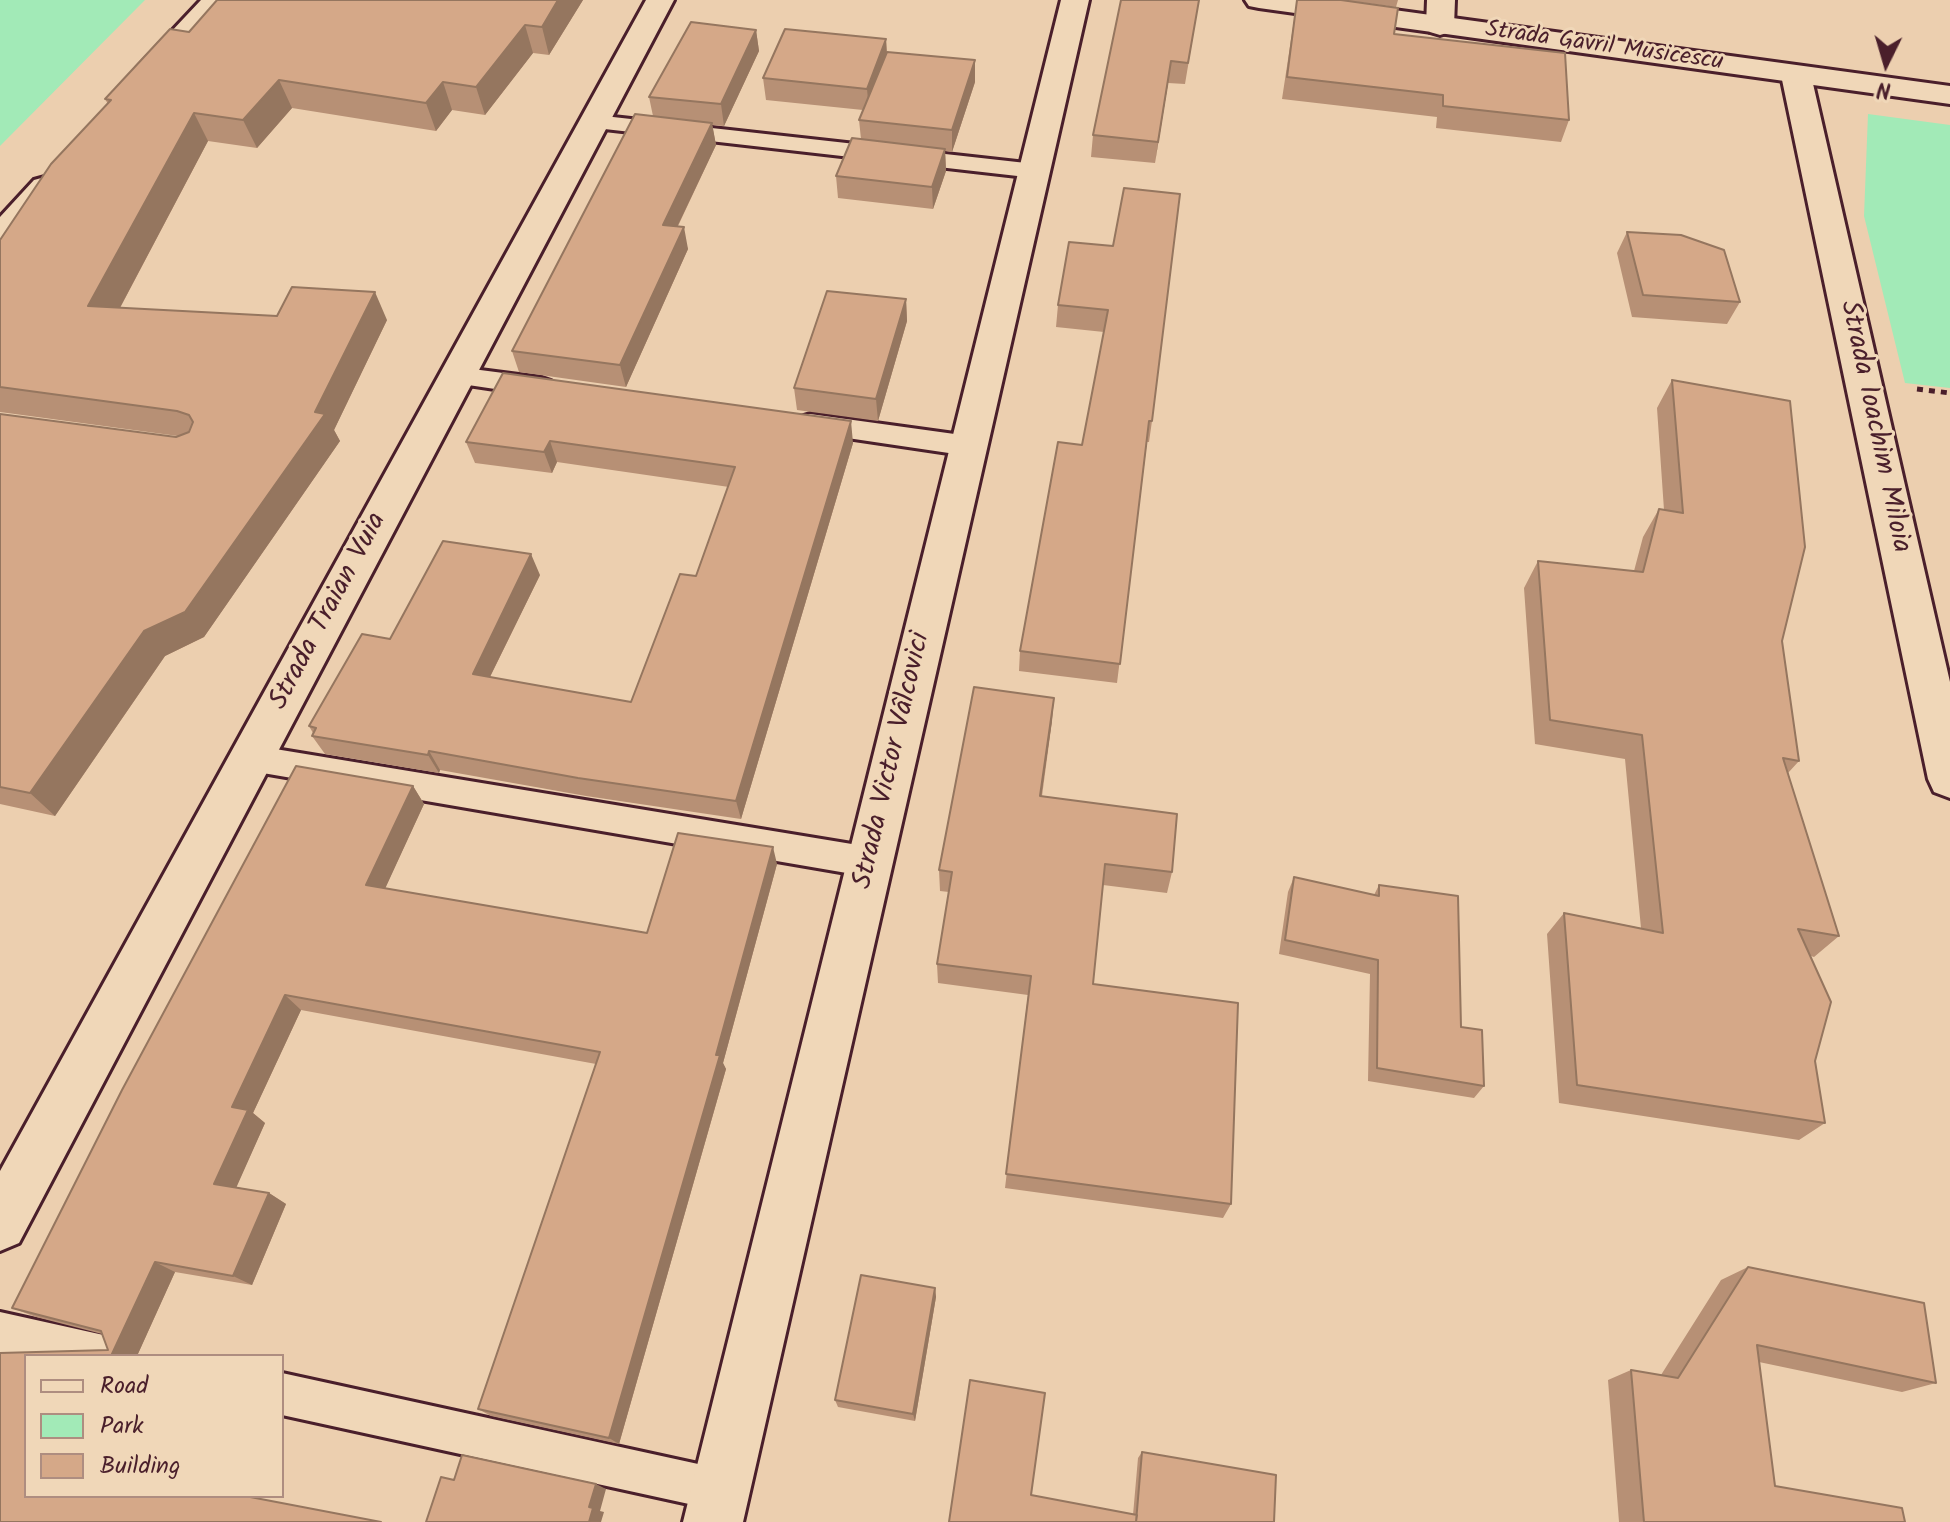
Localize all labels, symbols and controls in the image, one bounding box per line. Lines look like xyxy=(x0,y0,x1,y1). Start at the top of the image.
street label: Strada Gavril Musicescu xyxy=(1483,17,1725,79)
north arrow xyxy=(1846,24,1926,104)
text: N xyxy=(1875,70,1892,106)
street label: Strada Ioachim Miloia xyxy=(1830,298,1916,556)
street label: Strada Traian Vuia xyxy=(264,508,396,716)
street label: Strada Victor Vâlcovici xyxy=(848,629,940,893)
legend xyxy=(24,1354,284,1498)
text: Road xyxy=(100,1367,148,1406)
text: Park xyxy=(100,1407,144,1446)
text: Building xyxy=(100,1447,180,1486)

